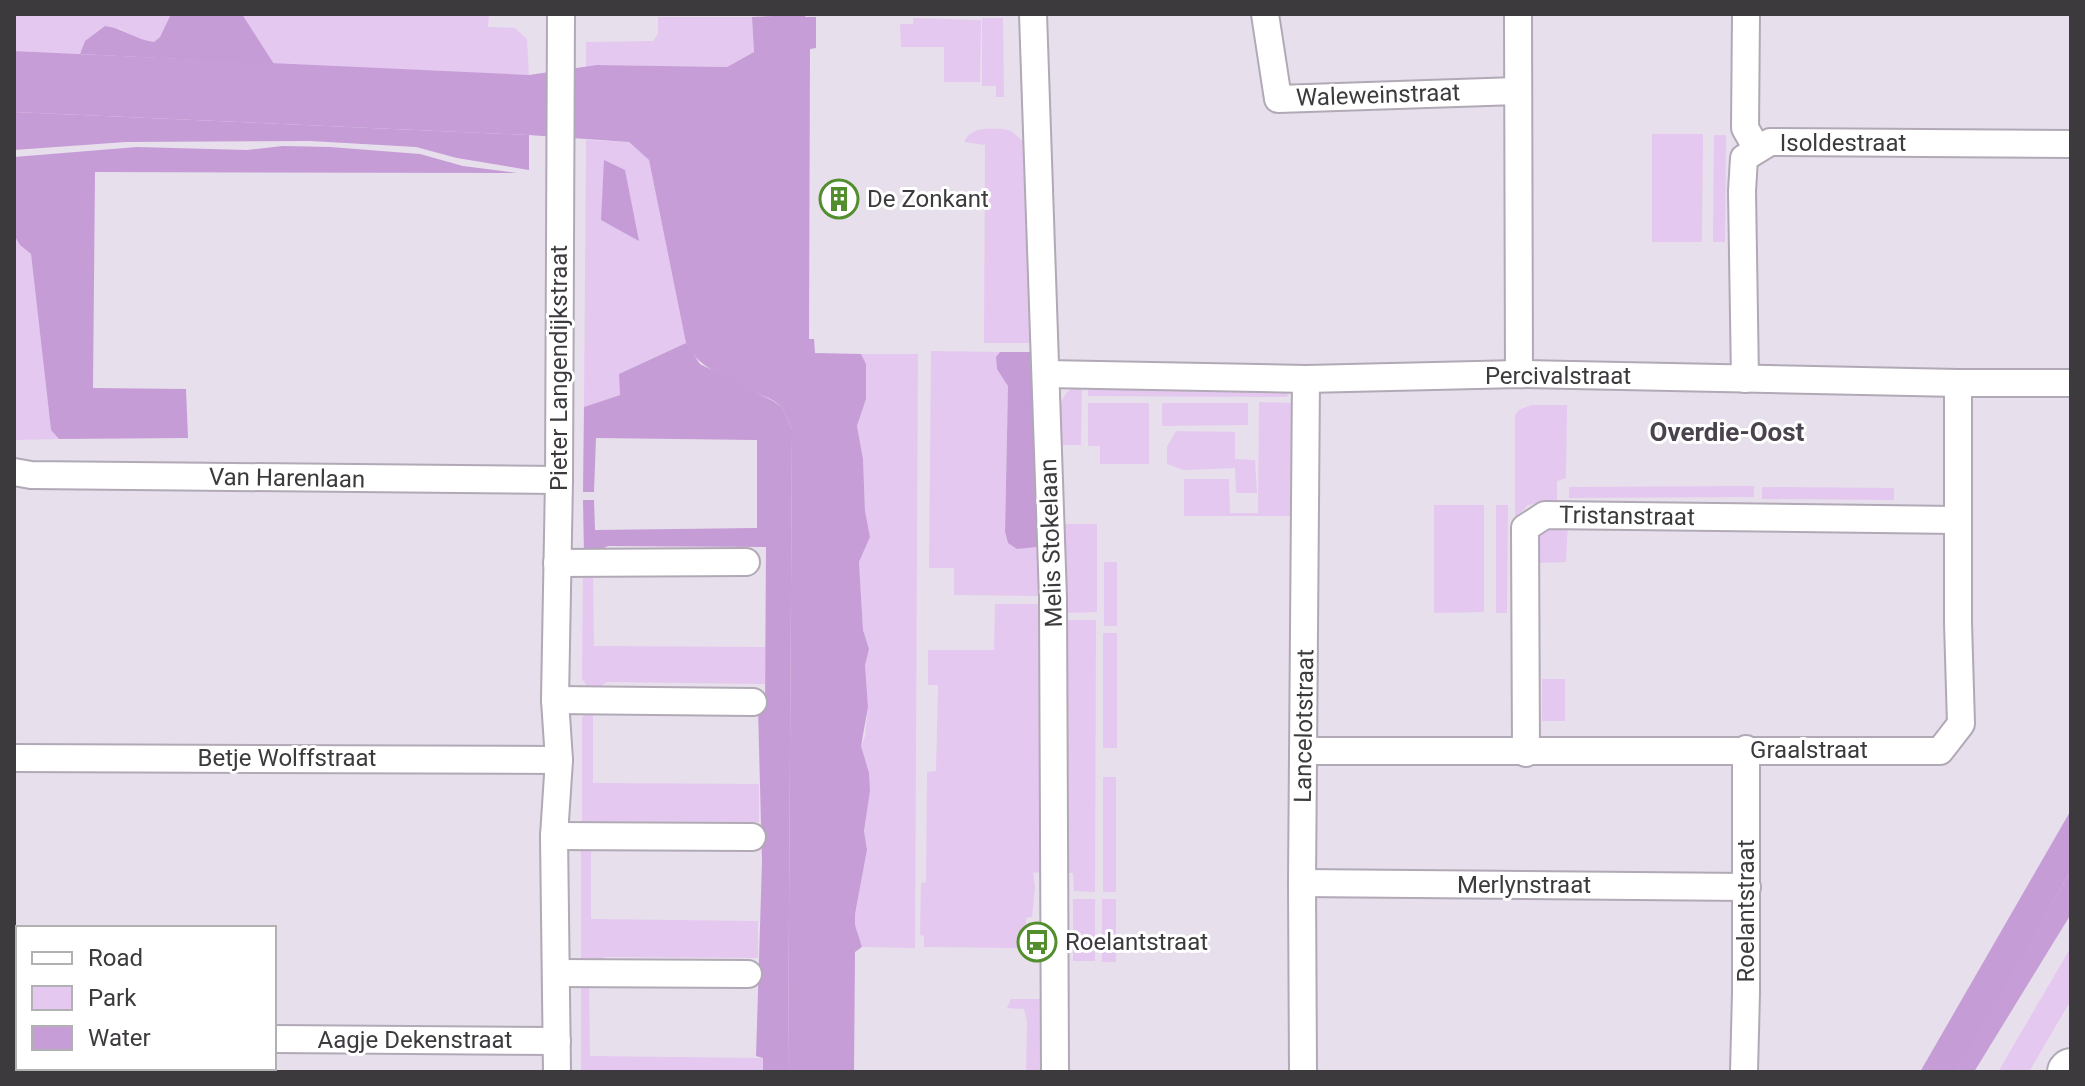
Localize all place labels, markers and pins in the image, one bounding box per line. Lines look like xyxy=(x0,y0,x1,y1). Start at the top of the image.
building icon: De Zonkant xyxy=(818,178,860,220)
place label: De Zonkant xyxy=(867,185,989,213)
bus stop icon: Roelantstraat xyxy=(1016,921,1058,963)
place label: Roelantstraat xyxy=(1065,928,1208,956)

